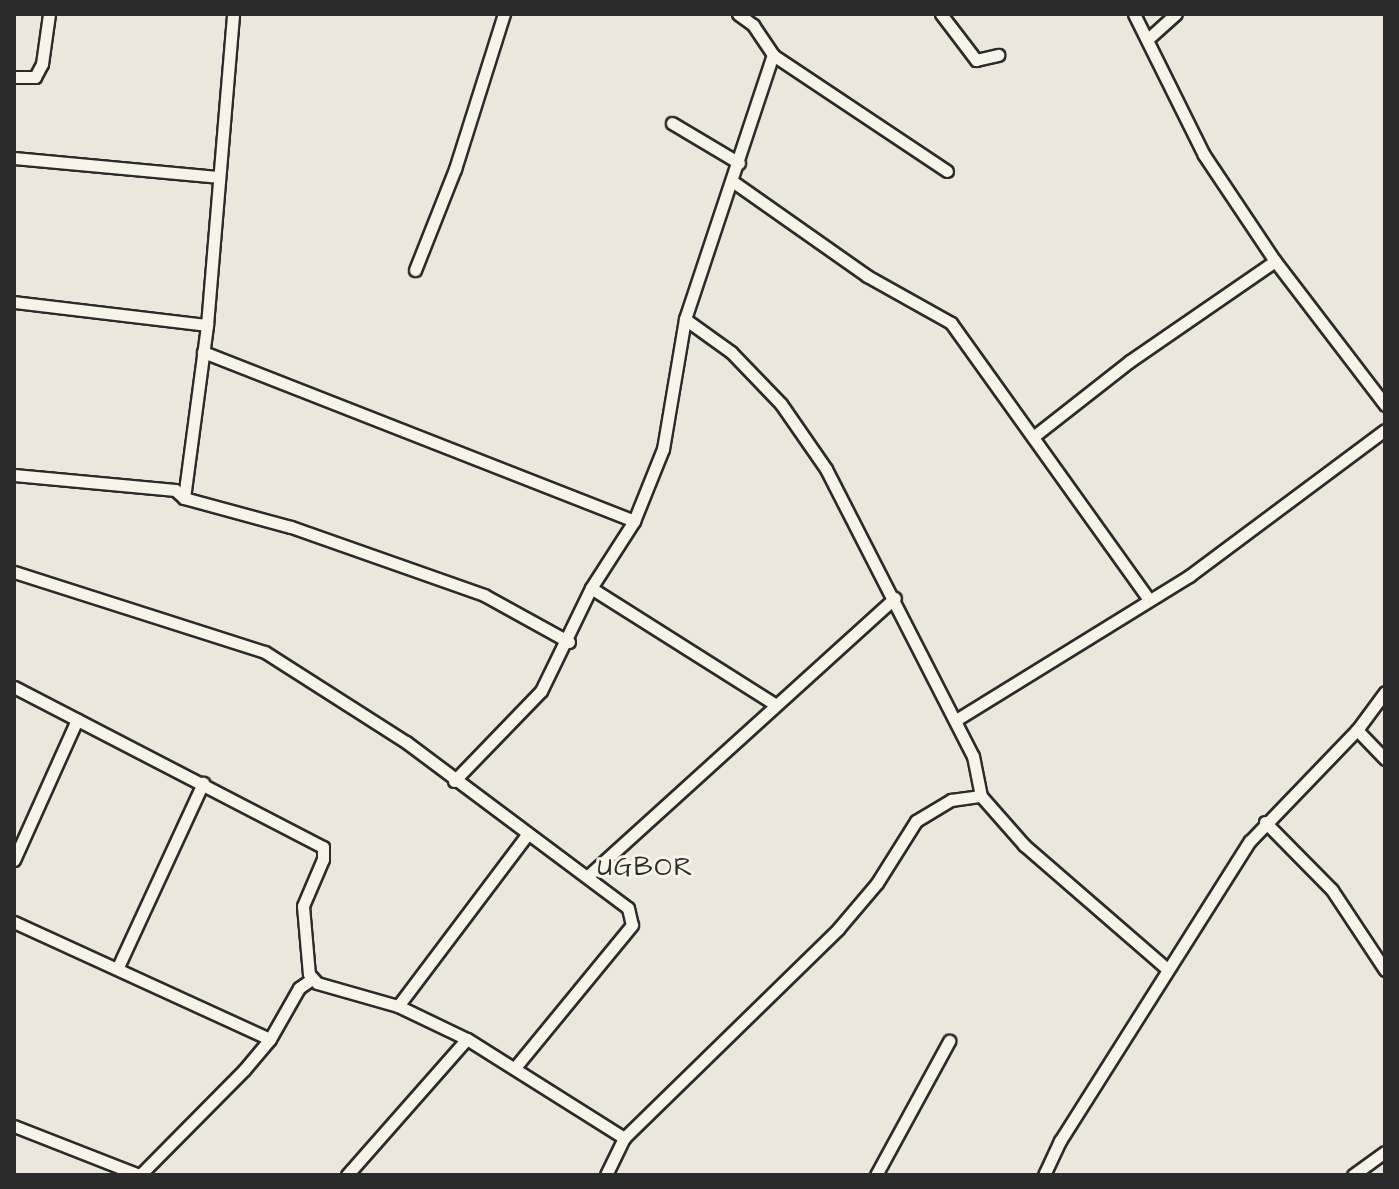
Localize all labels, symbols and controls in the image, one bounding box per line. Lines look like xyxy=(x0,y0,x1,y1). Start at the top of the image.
district label: UGBOR xyxy=(597,852,695,884)

